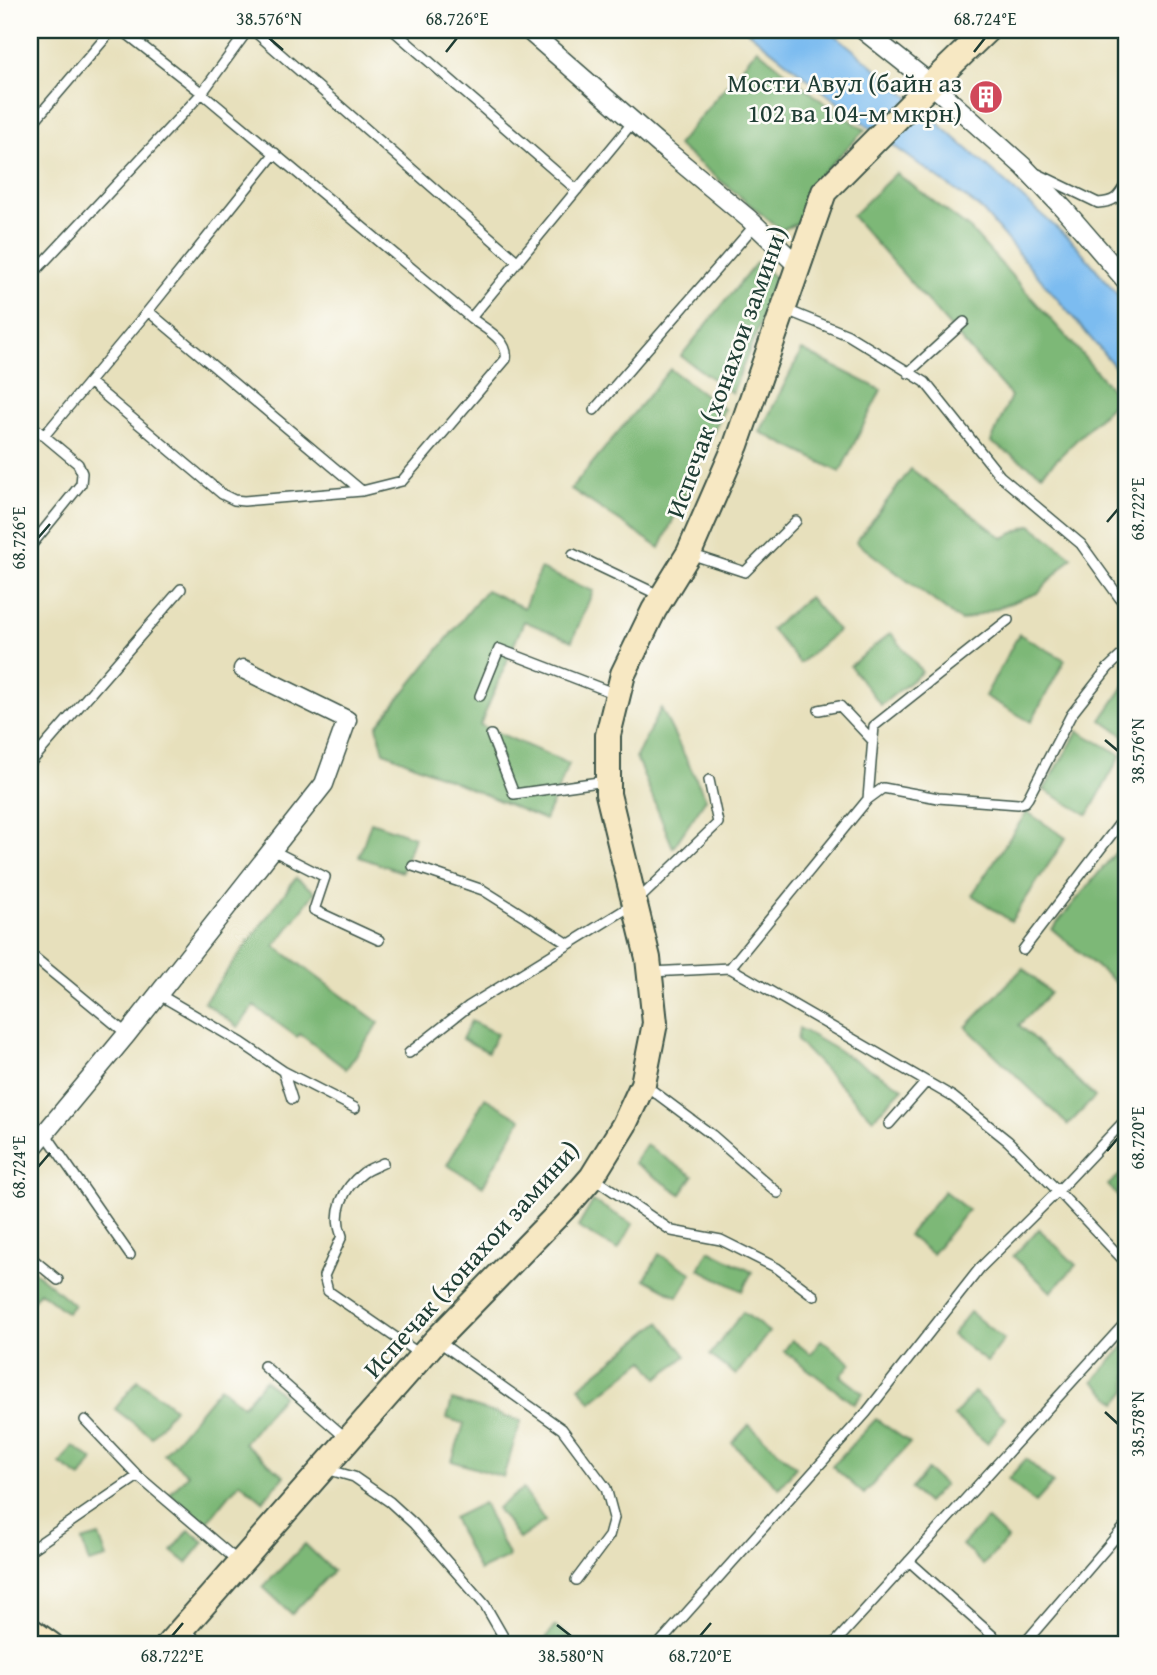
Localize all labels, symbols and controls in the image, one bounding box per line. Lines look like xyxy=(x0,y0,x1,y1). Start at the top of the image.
text: 38.576°N xyxy=(236,5,302,32)
text: 68.726°E xyxy=(425,5,489,32)
text: 68.724°E xyxy=(953,5,1017,32)
place label: Мости Авул (байн аз 102 ва 104-м мкрн) xyxy=(727,63,962,132)
building icon: Мости Авул (байн аз 102 ва 104-м мкрн) xyxy=(967,78,1005,116)
street label: Испечак (хонахои замини) xyxy=(655,221,797,523)
text: 68.722°E xyxy=(1124,477,1151,541)
text: 68.726°E xyxy=(5,506,32,570)
text: 38.576°N xyxy=(1124,718,1151,784)
text: 68.720°E xyxy=(1124,1106,1151,1170)
street label: Испечак (хонахои замини) xyxy=(353,1131,589,1387)
text: 68.724°E xyxy=(5,1135,32,1199)
text: 38.578°N xyxy=(1124,1391,1151,1457)
text: 68.722°E xyxy=(140,1642,204,1669)
text: 38.580°N xyxy=(538,1642,604,1669)
text: 68.720°E xyxy=(668,1642,732,1669)

